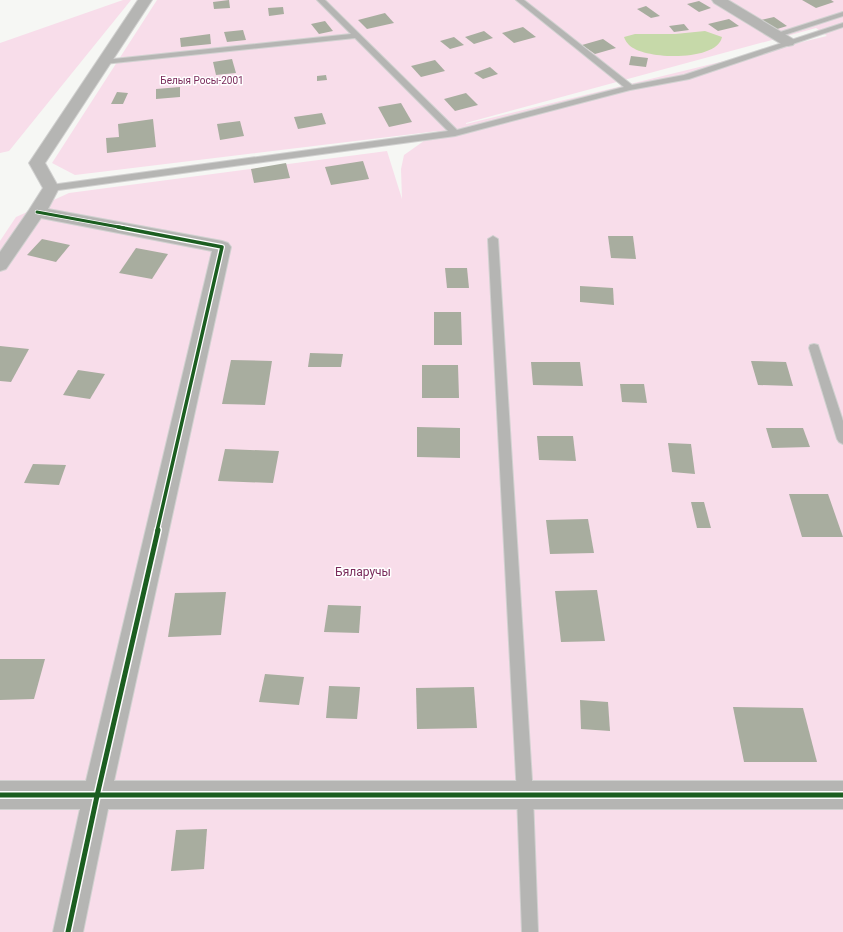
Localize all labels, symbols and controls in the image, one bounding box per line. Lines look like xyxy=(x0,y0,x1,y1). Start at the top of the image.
park label: Белыя Росы-2001 xyxy=(160,75,244,86)
park label: Бяларучы xyxy=(335,565,391,579)

